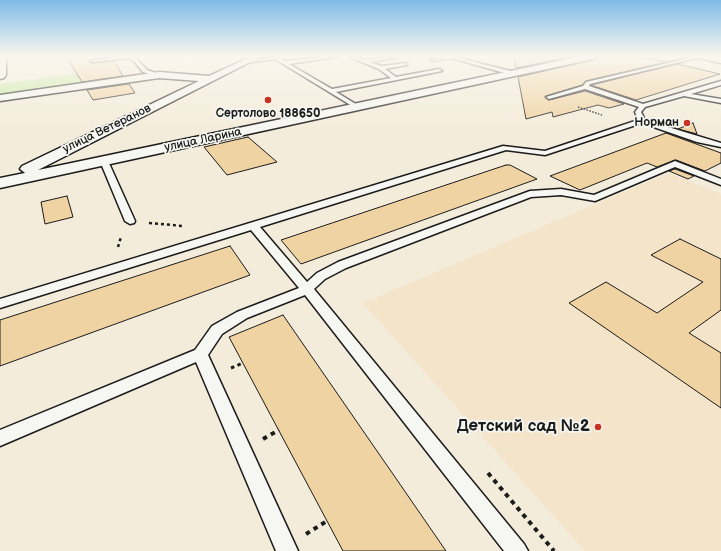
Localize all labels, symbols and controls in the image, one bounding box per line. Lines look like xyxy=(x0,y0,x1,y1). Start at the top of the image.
marker: Сертолово 188650 xyxy=(263,95,273,105)
street label: улица Ветеранов xyxy=(61,101,153,157)
place label: Сертолово 188650 xyxy=(216,107,320,121)
place label: Норман xyxy=(634,116,679,130)
marker: Норман xyxy=(682,118,692,128)
street label: улица Ларина xyxy=(163,125,243,155)
place label: Детский сад №2 xyxy=(457,417,590,437)
marker: Детский сад №2 xyxy=(593,422,603,432)

